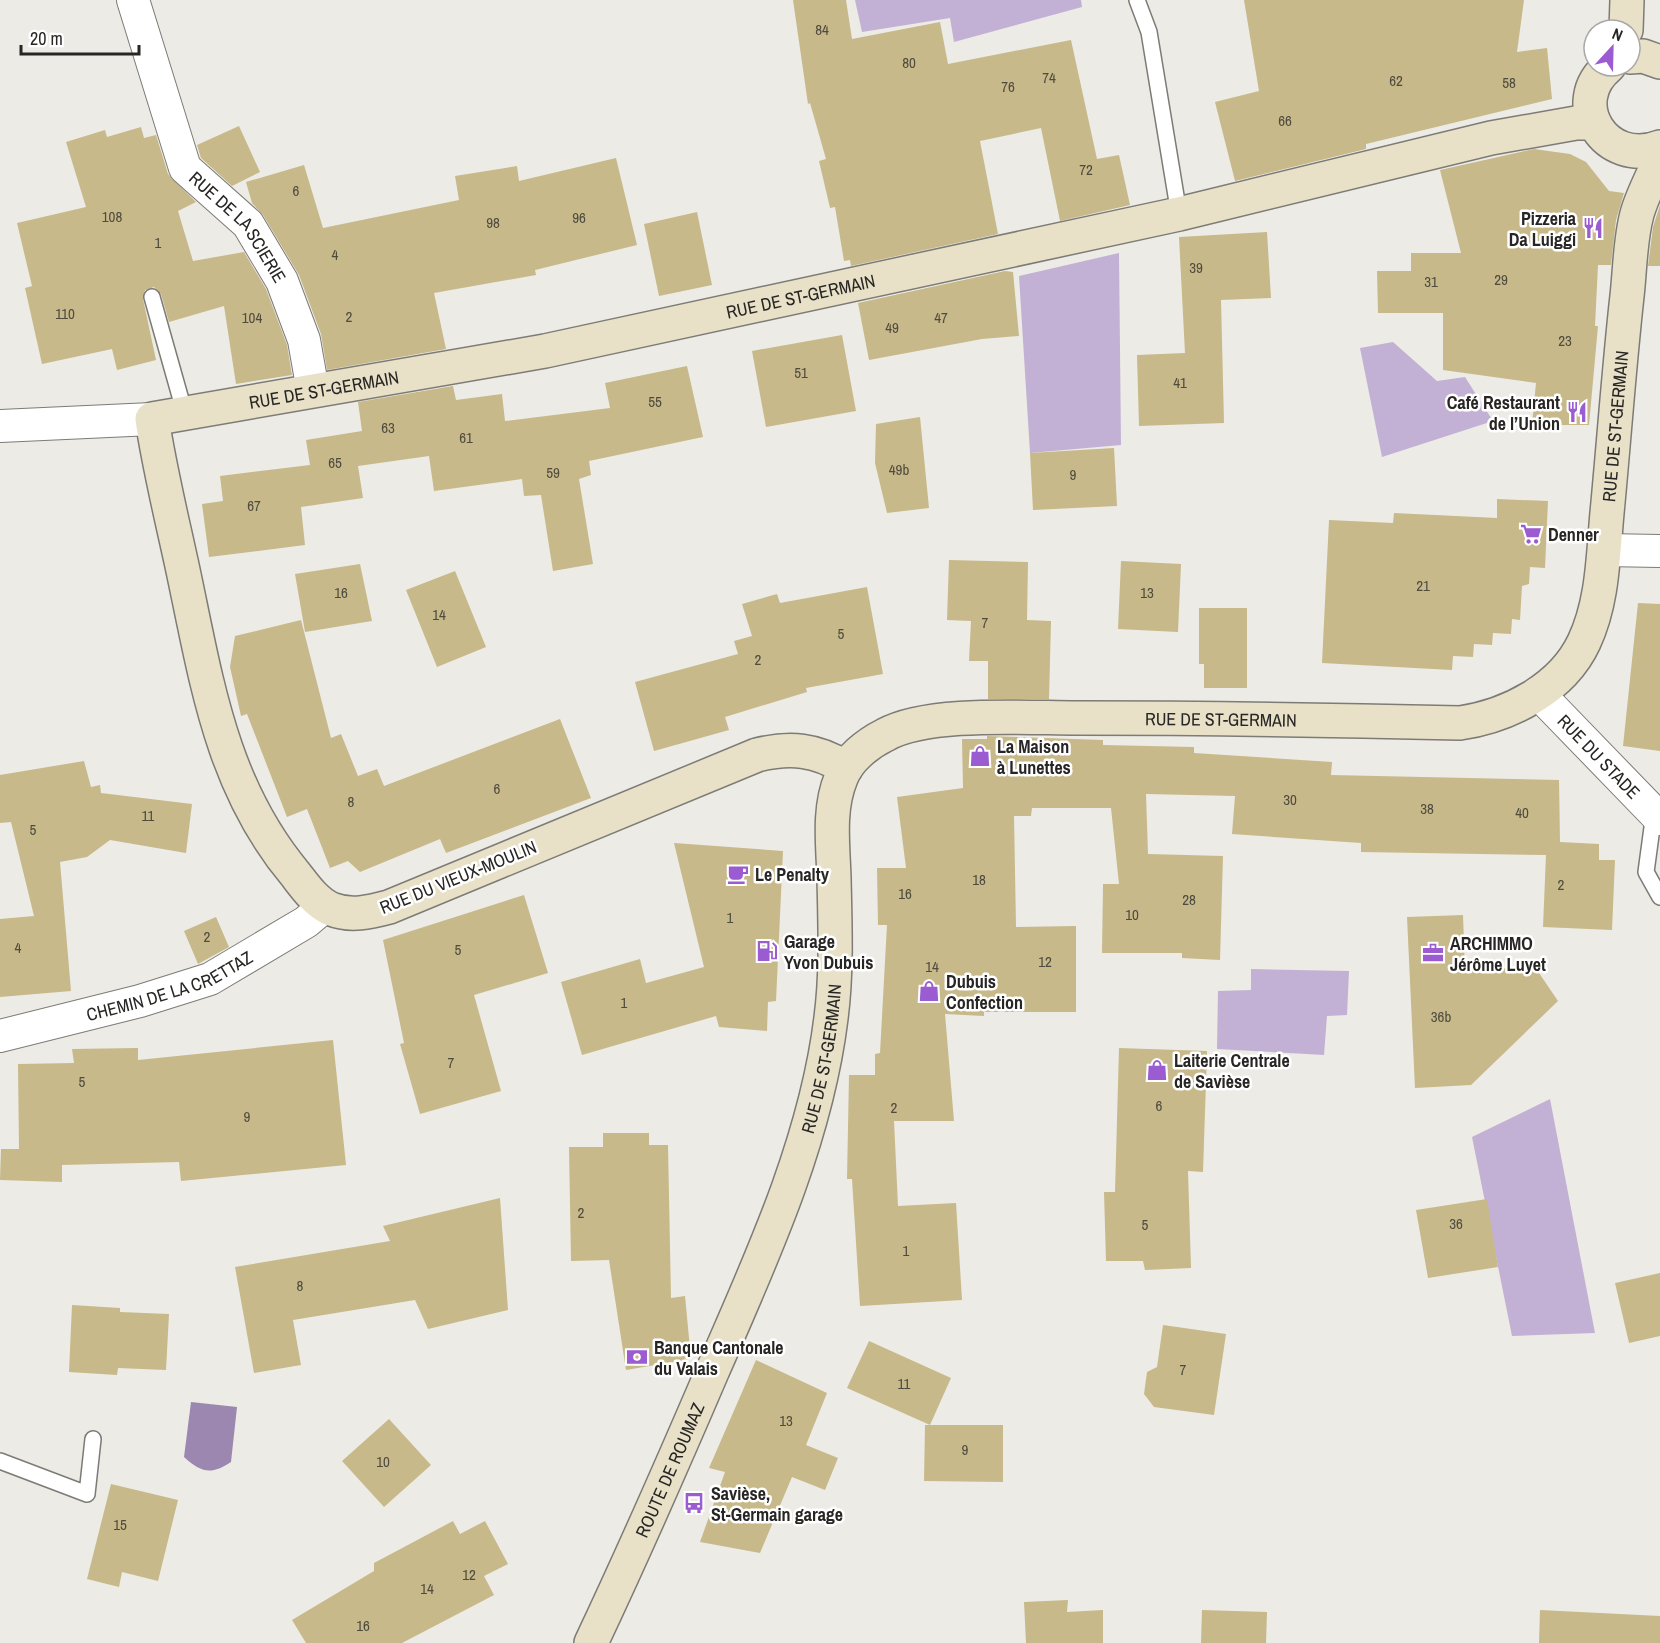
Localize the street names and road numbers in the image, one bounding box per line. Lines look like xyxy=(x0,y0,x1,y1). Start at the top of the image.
street label: RUE DE LA SCIERIE xyxy=(184,165,293,287)
street label: RUE DE ST-GERMAIN xyxy=(724,268,877,324)
street label: RUE DE ST-GERMAIN xyxy=(1596,349,1634,503)
street label: RUE DE ST-GERMAIN xyxy=(247,364,401,415)
street label: RUE DE ST-GERMAIN xyxy=(1145,706,1297,732)
street label: RUE DU STADE xyxy=(1552,708,1646,804)
street label: RUE DU VIEUX-MOULIN xyxy=(376,834,540,920)
street label: CHEMIN DE LA CRETTAZ xyxy=(84,944,257,1026)
street label: RUE DE ST-GERMAIN xyxy=(794,983,847,1136)
street label: ROUTE DE ROUMAZ xyxy=(629,1399,710,1541)

